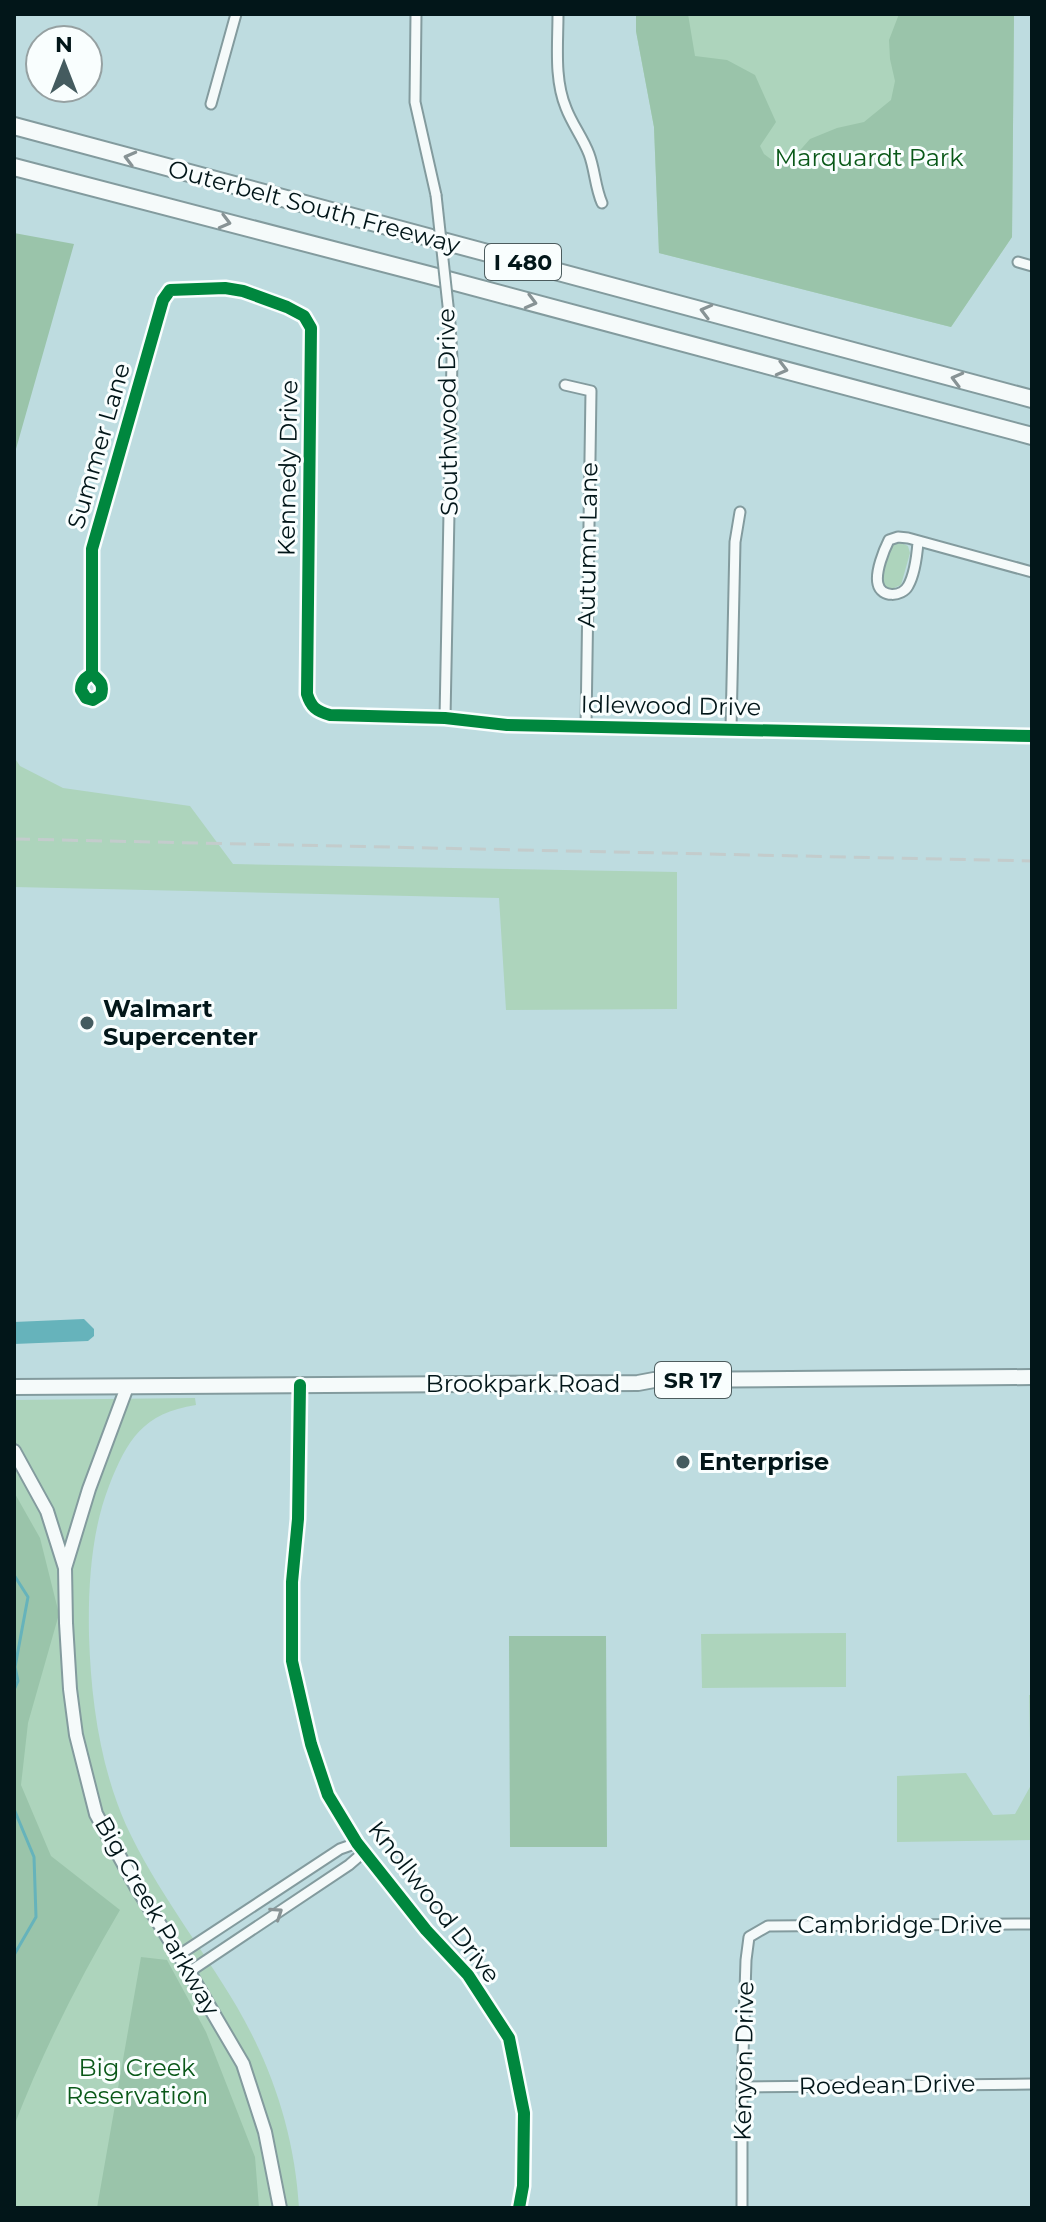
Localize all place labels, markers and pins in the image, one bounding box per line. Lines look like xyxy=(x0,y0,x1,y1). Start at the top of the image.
place label: Walmart Supercenter xyxy=(103,994,258,1051)
marker: Walmart Supercenter xyxy=(78,1014,96,1032)
place label: Enterprise xyxy=(699,1447,829,1476)
marker: Enterprise xyxy=(674,1453,692,1471)

